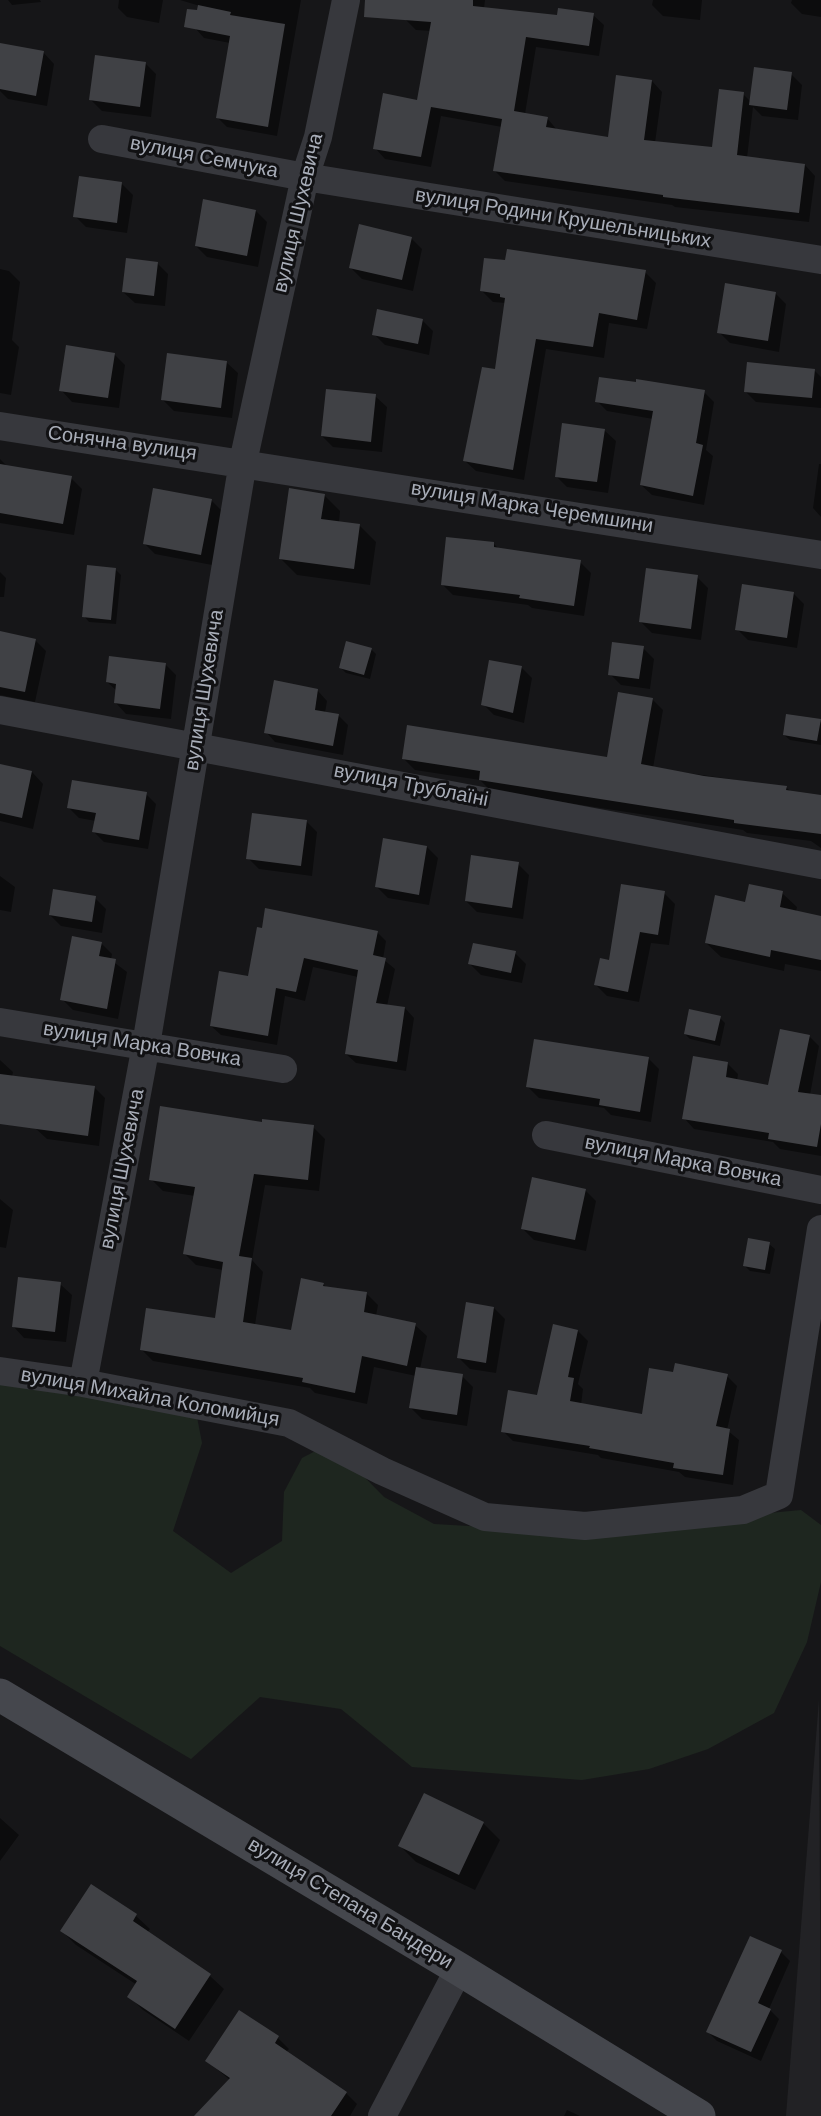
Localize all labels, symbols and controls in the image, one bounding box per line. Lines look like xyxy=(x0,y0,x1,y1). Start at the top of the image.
street label: вулиця Шухевича xyxy=(269,131,329,295)
street label: вулиця Семчука xyxy=(128,132,280,184)
street label: вулиця Родини Крушельницьких xyxy=(414,184,712,254)
street label: Сонячна вулиця xyxy=(46,422,198,466)
street label: вулиця Марка Черемшини xyxy=(409,477,655,539)
street label: вулиця Шухевича xyxy=(180,608,230,772)
street label: вулиця Трублаїні xyxy=(332,759,490,813)
street label: вулиця Марка Вовчка xyxy=(41,1018,243,1072)
street label: вулиця Шухевича xyxy=(96,1087,150,1251)
street label: вулиця Марка Вовчка xyxy=(583,1131,783,1193)
street label: вулиця Михайла Коломийця xyxy=(19,1363,281,1433)
street label: вулиця Степана Бандери xyxy=(243,1833,457,1975)

